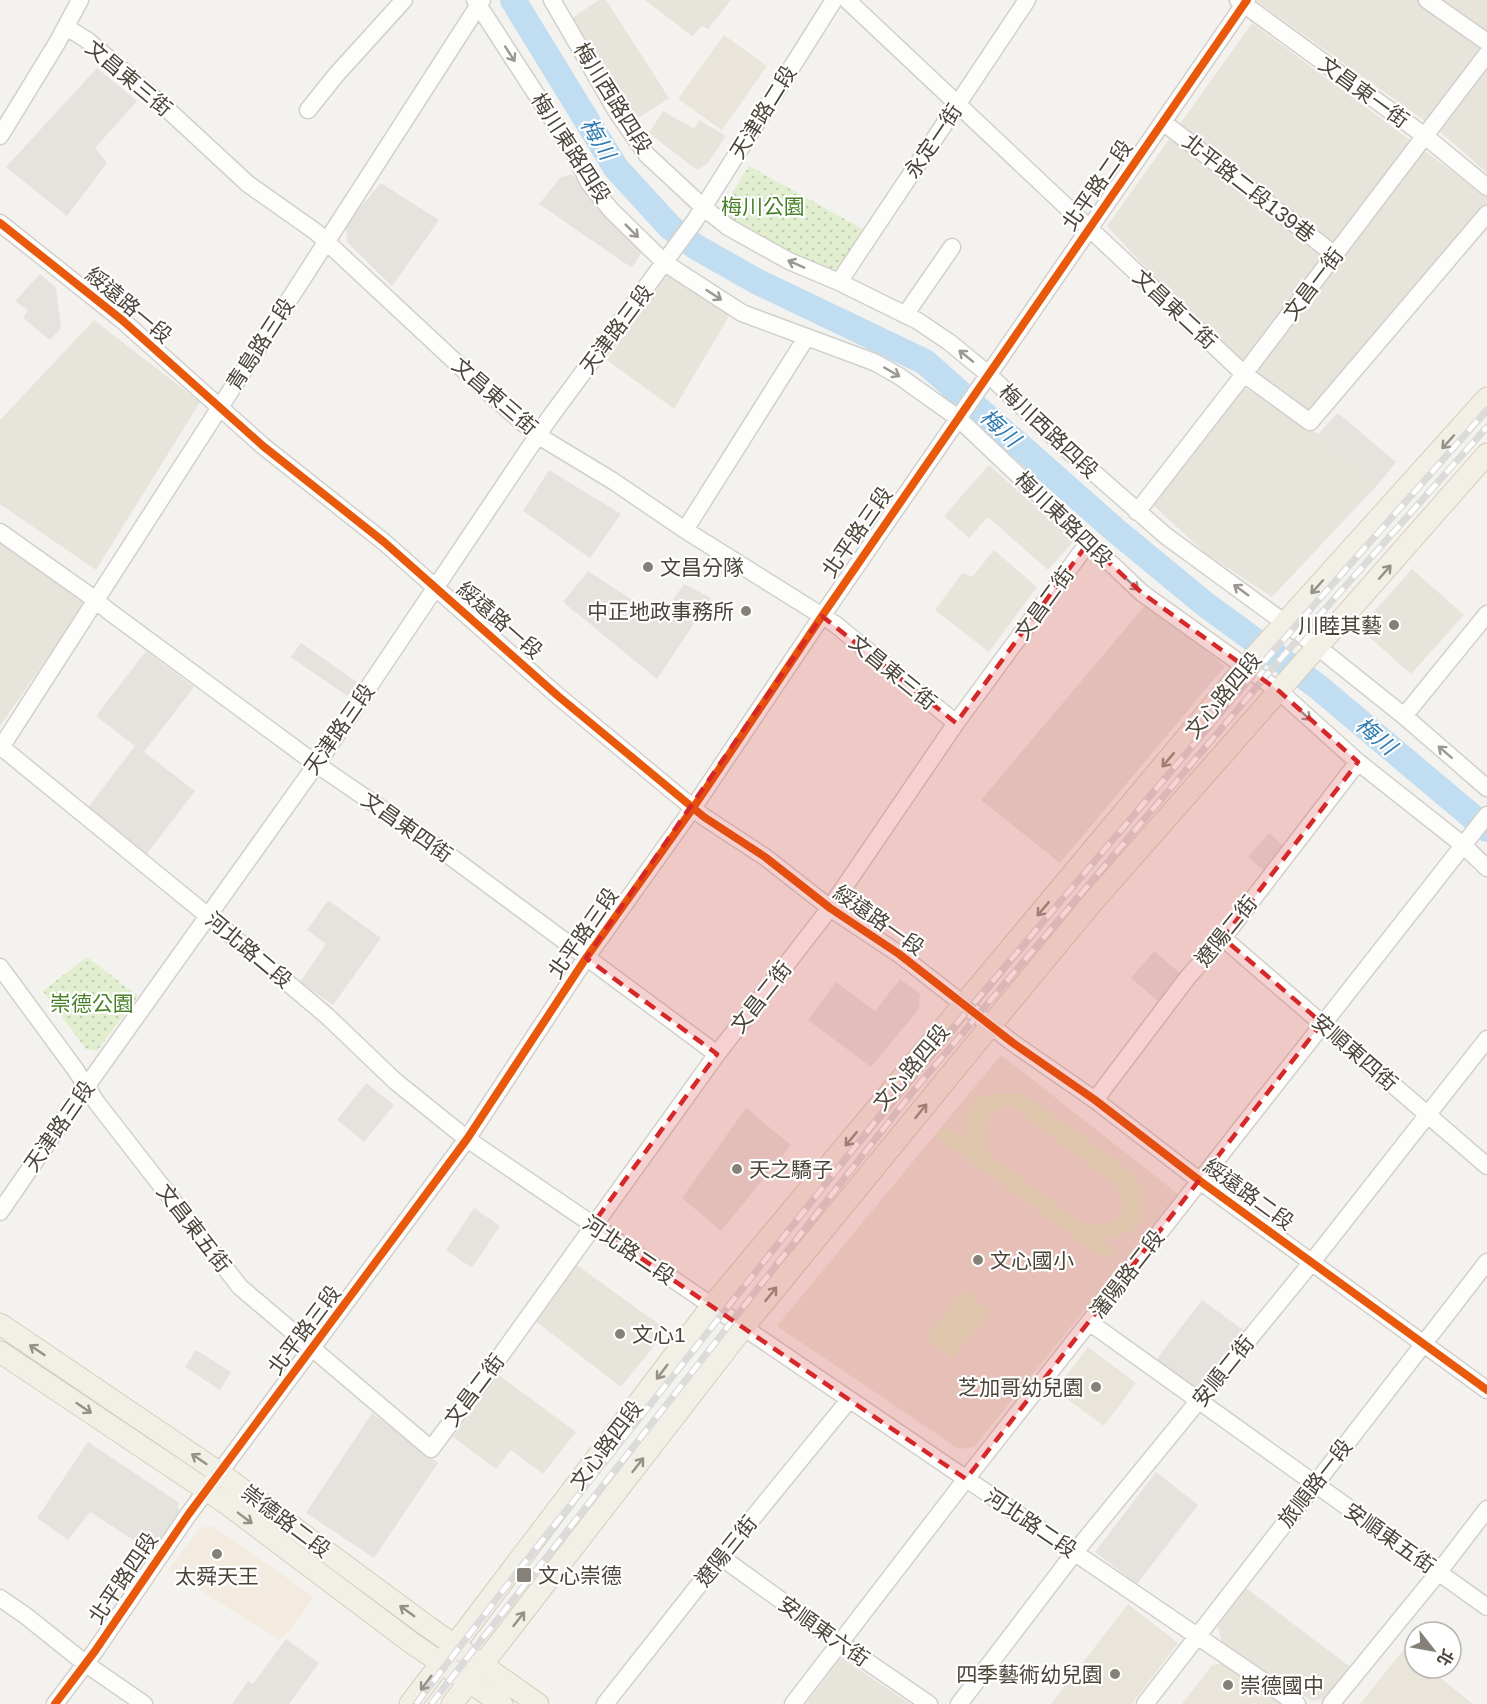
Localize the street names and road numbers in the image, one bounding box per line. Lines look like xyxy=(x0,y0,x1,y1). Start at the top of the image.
street label: 文昌東三街 xyxy=(81,35,177,121)
street label: 梅川西路四段 xyxy=(569,38,657,158)
street label: 文昌東一街 xyxy=(1315,52,1413,132)
street label: 天津路二段 xyxy=(725,61,801,163)
street label: 梅川東路四段 xyxy=(527,89,615,207)
street label: 永定一街 xyxy=(900,100,966,182)
street label: 北平路二段139巷 xyxy=(1178,129,1320,247)
street label: 北平路二段 xyxy=(1057,135,1137,235)
street label: 文昌一街 xyxy=(1279,244,1347,324)
street label: 綏遠路一段 xyxy=(81,262,177,348)
street label: 文昌東二街 xyxy=(1129,265,1221,353)
street label: 天津路三段 xyxy=(575,280,657,378)
street label: 青島路三段 xyxy=(222,294,298,394)
street label: 文昌東三街 xyxy=(448,353,542,439)
street label: 梅川西路四段 xyxy=(995,380,1103,482)
street label: 梅川東路四段 xyxy=(1011,467,1117,571)
street label: 北平路三段 xyxy=(817,482,897,582)
street label: 文昌二街 xyxy=(1010,562,1078,644)
street label: 綏遠路一段 xyxy=(453,577,547,663)
street label: 文昌東三街 xyxy=(845,630,941,714)
street label: 文心路四段 xyxy=(1180,647,1266,743)
street label: 天津路三段 xyxy=(299,679,379,779)
street label: 文昌東四街 xyxy=(357,787,457,867)
street label: 綏遠路一段 xyxy=(829,880,929,960)
street label: 北平路三段 xyxy=(543,883,623,983)
street label: 遼陽二街 xyxy=(1191,891,1261,971)
street label: 河北路二段 xyxy=(201,907,297,993)
street label: 文昌二街 xyxy=(726,957,796,1037)
street label: 安順東四街 xyxy=(1308,1009,1402,1095)
street label: 文心路四段 xyxy=(868,1019,954,1115)
street label: 天津路三段 xyxy=(19,1076,99,1176)
street label: 綏遠路二段 xyxy=(1200,1154,1298,1234)
street label: 文昌東五街 xyxy=(153,1180,235,1276)
street label: 河北路二段 xyxy=(579,1211,679,1289)
street label: 瀋陽路二段 xyxy=(1086,1226,1168,1322)
street label: 北平路三段 xyxy=(263,1281,345,1379)
street label: 安順二街 xyxy=(1188,1331,1258,1411)
street label: 文昌二街 xyxy=(440,1350,508,1430)
street label: 文心路四段 xyxy=(565,1396,647,1494)
street label: 旅順路一段 xyxy=(1274,1435,1356,1531)
street label: 崇德路二段 xyxy=(237,1480,335,1562)
street label: 河北路二段 xyxy=(981,1484,1081,1562)
street label: 安順東五街 xyxy=(1340,1498,1440,1578)
street label: 遼陽三街 xyxy=(691,1511,761,1591)
street label: 北平路四段 xyxy=(84,1528,162,1628)
street label: 安順東六街 xyxy=(774,1591,874,1671)

